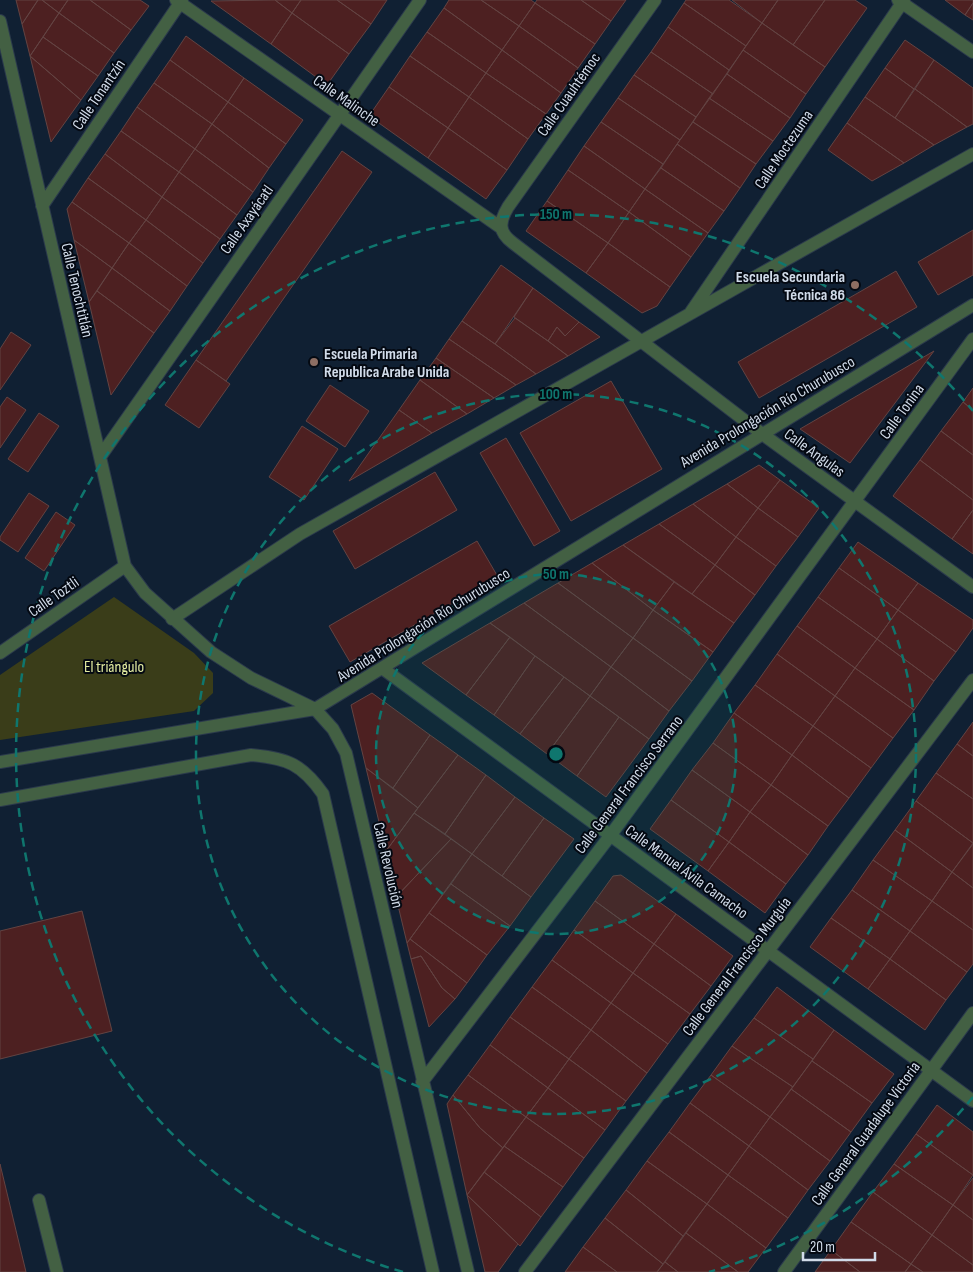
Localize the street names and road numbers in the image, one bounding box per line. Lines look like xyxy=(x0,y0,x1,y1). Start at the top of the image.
street label: Calle Cuauhtémoc xyxy=(534,50,605,140)
street label: Calle Tonantzín xyxy=(69,56,130,134)
street label: Calle Malinche xyxy=(309,71,383,131)
street label: Calle Moctezuma xyxy=(751,107,818,193)
street label: Calle Axayácatl xyxy=(217,182,278,258)
street label: Calle Tenochtitlán xyxy=(56,241,97,339)
street label: Avenida Prolongación Río Churubusco xyxy=(676,353,859,473)
street label: Calle Tonina xyxy=(876,381,929,443)
street label: Calle Angulas xyxy=(780,425,848,482)
street label: Avenida Prolongación Río Churubusco xyxy=(333,564,514,687)
street label: Calle Toztli xyxy=(25,573,83,621)
street label: Calle General Francisco Serrano xyxy=(571,712,687,858)
street label: Calle Revolución xyxy=(368,821,407,910)
street label: Calle Manuel Ávila Camacho xyxy=(621,821,751,923)
street label: Calle General Francisco Murguía xyxy=(679,894,796,1040)
street label: Calle General Guadalupe Victoria xyxy=(808,1058,925,1209)

